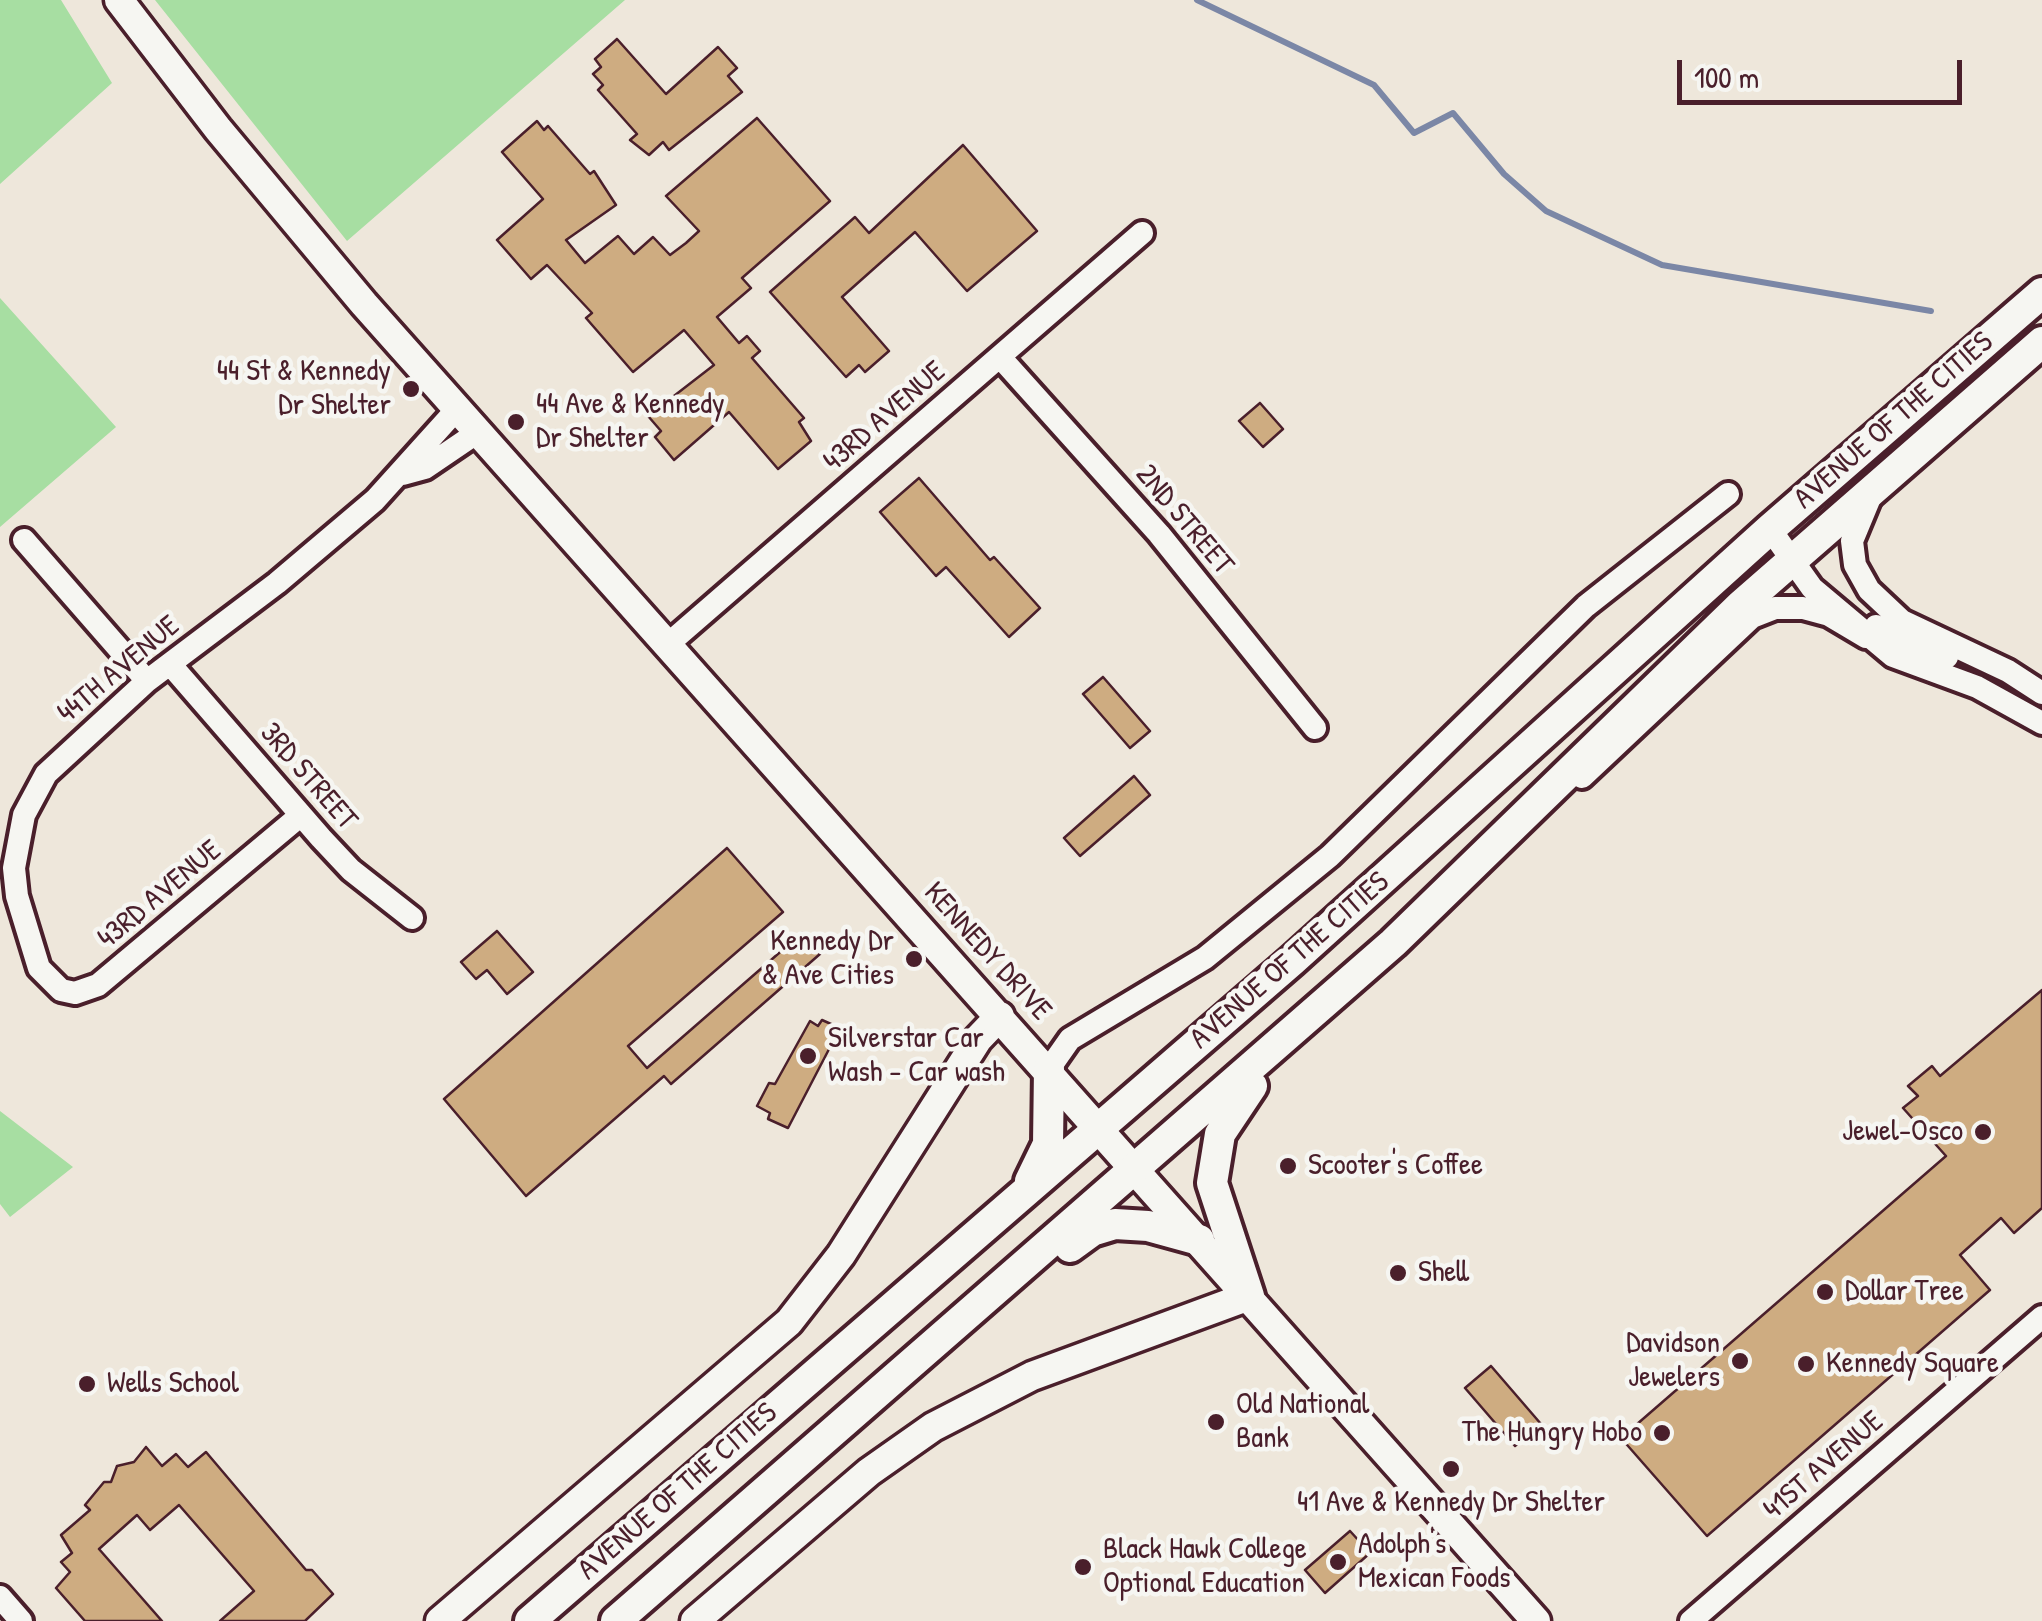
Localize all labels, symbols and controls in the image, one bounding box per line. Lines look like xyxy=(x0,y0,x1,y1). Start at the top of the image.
scale bar xyxy=(1682,40,1967,102)
text: 100 m xyxy=(1694,57,1759,97)
street label: AVENUE OF THE CITIES xyxy=(1787,325,2001,517)
place label: 44 St & Kennedy Dr Shelter xyxy=(217,354,391,424)
street label: 43RD AVENUE xyxy=(817,354,953,480)
marker: 44 St & Kennedy Dr Shelter xyxy=(400,378,422,400)
place label: 44 Ave & Kennedy Dr Shelter xyxy=(536,387,725,458)
marker: 44 Ave & Kennedy Dr Shelter xyxy=(505,411,527,433)
street label: 2ND STREET xyxy=(1127,457,1241,583)
street label: 44TH AVENUE xyxy=(51,609,187,731)
street label: 3RD STREET xyxy=(252,716,364,838)
street label: 43RD AVENUE xyxy=(91,833,229,957)
street label: AVENUE OF THE CITIES xyxy=(1183,865,1397,1057)
street label: KENNEDY DRIVE xyxy=(916,875,1058,1029)
place label: Kennedy Dr & Ave Cities xyxy=(762,924,894,994)
marker: Kennedy Dr & Ave Cities xyxy=(903,948,925,970)
place label: Silverstar Car Wash - Car wash xyxy=(828,1021,1005,1092)
marker: Silverstar Car Wash - Car wash xyxy=(797,1045,819,1067)
place label: Jewel-Osco xyxy=(1842,1114,1963,1150)
marker: Jewel-Osco xyxy=(1972,1121,1994,1143)
place label: Scooter's Coffee xyxy=(1308,1148,1483,1184)
marker: Scooter's Coffee xyxy=(1277,1155,1299,1177)
place label: Shell xyxy=(1418,1255,1469,1291)
marker: Shell xyxy=(1387,1262,1409,1284)
place label: Dollar Tree xyxy=(1845,1274,1964,1310)
marker: Dollar Tree xyxy=(1814,1281,1836,1303)
place label: Davidson Jewelers xyxy=(1626,1326,1720,1396)
place label: Kennedy Square xyxy=(1826,1346,1999,1382)
marker: Davidson Jewelers xyxy=(1729,1350,1751,1372)
marker: Kennedy Square xyxy=(1795,1353,1817,1375)
place label: Wells School xyxy=(107,1366,239,1402)
marker: Wells School xyxy=(76,1373,98,1395)
place label: Old National Bank xyxy=(1236,1387,1369,1458)
street label: AVENUE OF THE CITIES xyxy=(571,1396,785,1588)
street label: 41ST AVENUE xyxy=(1757,1404,1891,1528)
marker: Old National Bank xyxy=(1205,1411,1227,1433)
place label: The Hungry Hobo xyxy=(1462,1415,1642,1451)
marker: The Hungry Hobo xyxy=(1651,1422,1673,1444)
marker: 41 Ave & Kennedy Dr Shelter xyxy=(1440,1458,1462,1480)
place label: 41 Ave & Kennedy Dr Shelter xyxy=(1297,1485,1605,1521)
place label: Adolph's Mexican Foods xyxy=(1358,1527,1510,1598)
place label: Black Hawk College Optional Education xyxy=(1103,1532,1307,1602)
marker: Adolph's Mexican Foods xyxy=(1327,1551,1349,1573)
marker: Black Hawk College Optional Education xyxy=(1072,1556,1094,1578)

